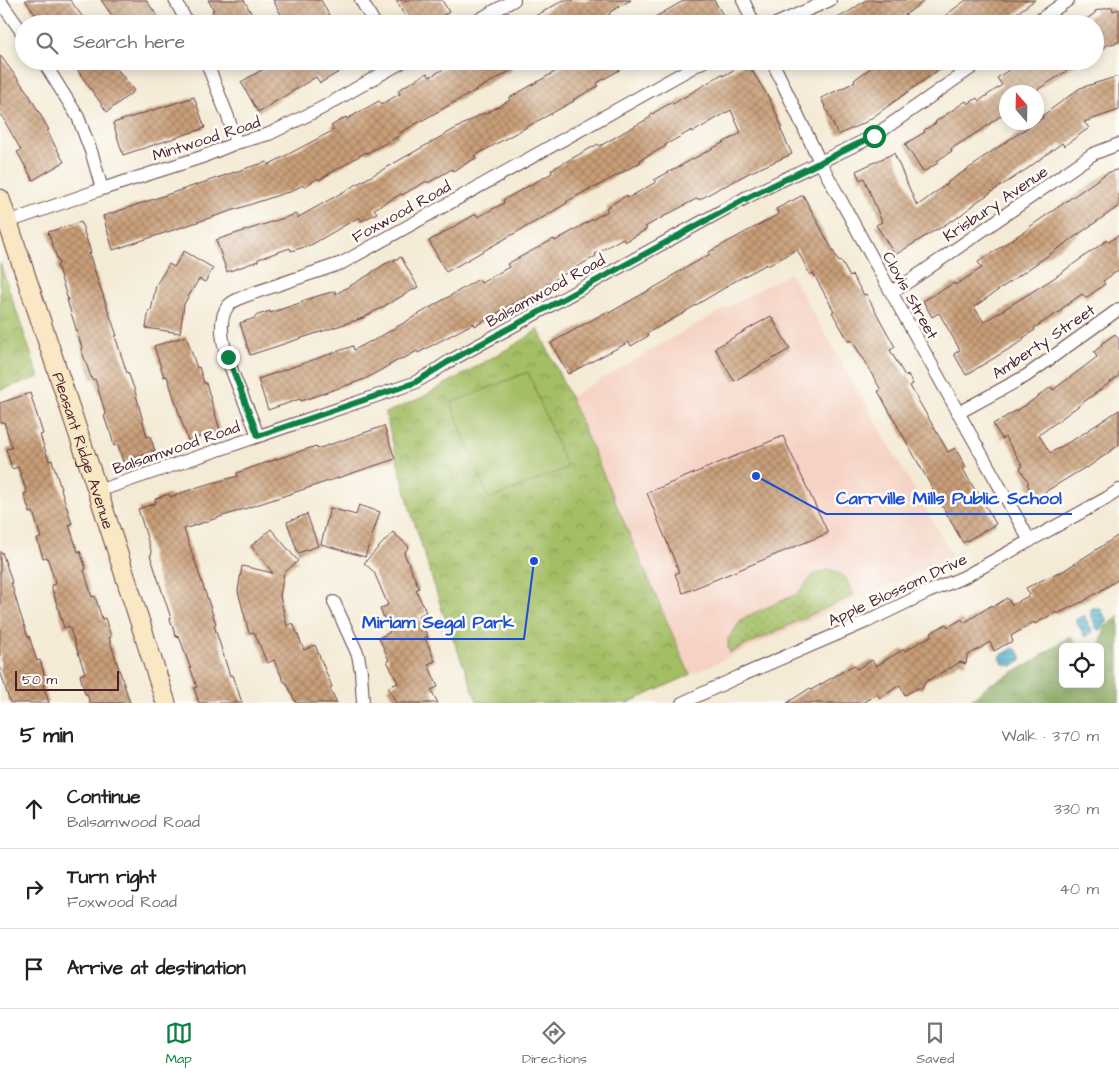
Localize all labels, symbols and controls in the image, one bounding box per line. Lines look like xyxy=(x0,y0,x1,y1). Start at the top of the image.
search box xyxy=(15,15,1104,70)
icon: search xyxy=(33,29,61,57)
text: Search here xyxy=(73,29,185,56)
north arrow xyxy=(999,85,1044,130)
street label: Mintwood Road xyxy=(149,111,263,167)
route start xyxy=(863,125,886,148)
street label: Krisbury Avenue xyxy=(939,160,1053,248)
street label: Foxwood Road xyxy=(348,176,455,248)
street label: Clovis Street xyxy=(877,248,944,344)
street label: Balsamwood Road xyxy=(482,249,609,333)
street label: Amberty Street xyxy=(988,299,1101,385)
route end xyxy=(217,346,240,369)
street label: Pleasant Ridge Avenue xyxy=(47,369,119,532)
street label: Balsamwood Road xyxy=(110,416,243,480)
callout: Carrville Mills Public School xyxy=(826,481,1072,514)
text: Carrville Mills Public School xyxy=(836,486,1062,511)
street label: Apple Blossom Drive xyxy=(824,548,971,632)
callout: Miriam Segal Park xyxy=(352,606,524,639)
text: Miriam Segal Park xyxy=(362,610,515,636)
map controls xyxy=(1059,643,1104,688)
button: locate xyxy=(1059,643,1104,688)
scale bar xyxy=(15,668,119,691)
text: 50 m xyxy=(22,670,57,690)
text: 5 min xyxy=(20,721,73,750)
text: Walk · 370 m xyxy=(1001,725,1099,747)
text: Continue xyxy=(67,784,141,811)
icon: ahead xyxy=(20,795,48,823)
text: 330 m xyxy=(1054,798,1099,820)
text: Balsamwood Road xyxy=(67,811,200,833)
text: Turn right xyxy=(67,864,156,891)
icon: right xyxy=(20,875,48,903)
text: 40 m xyxy=(1059,878,1099,900)
text: Foxwood Road xyxy=(67,891,177,913)
icon: arrive xyxy=(20,955,48,983)
text: Arrive at destination xyxy=(67,955,246,982)
tab: Map xyxy=(165,1019,193,1069)
tab: Directions xyxy=(522,1019,587,1069)
tab: Saved xyxy=(916,1019,954,1069)

